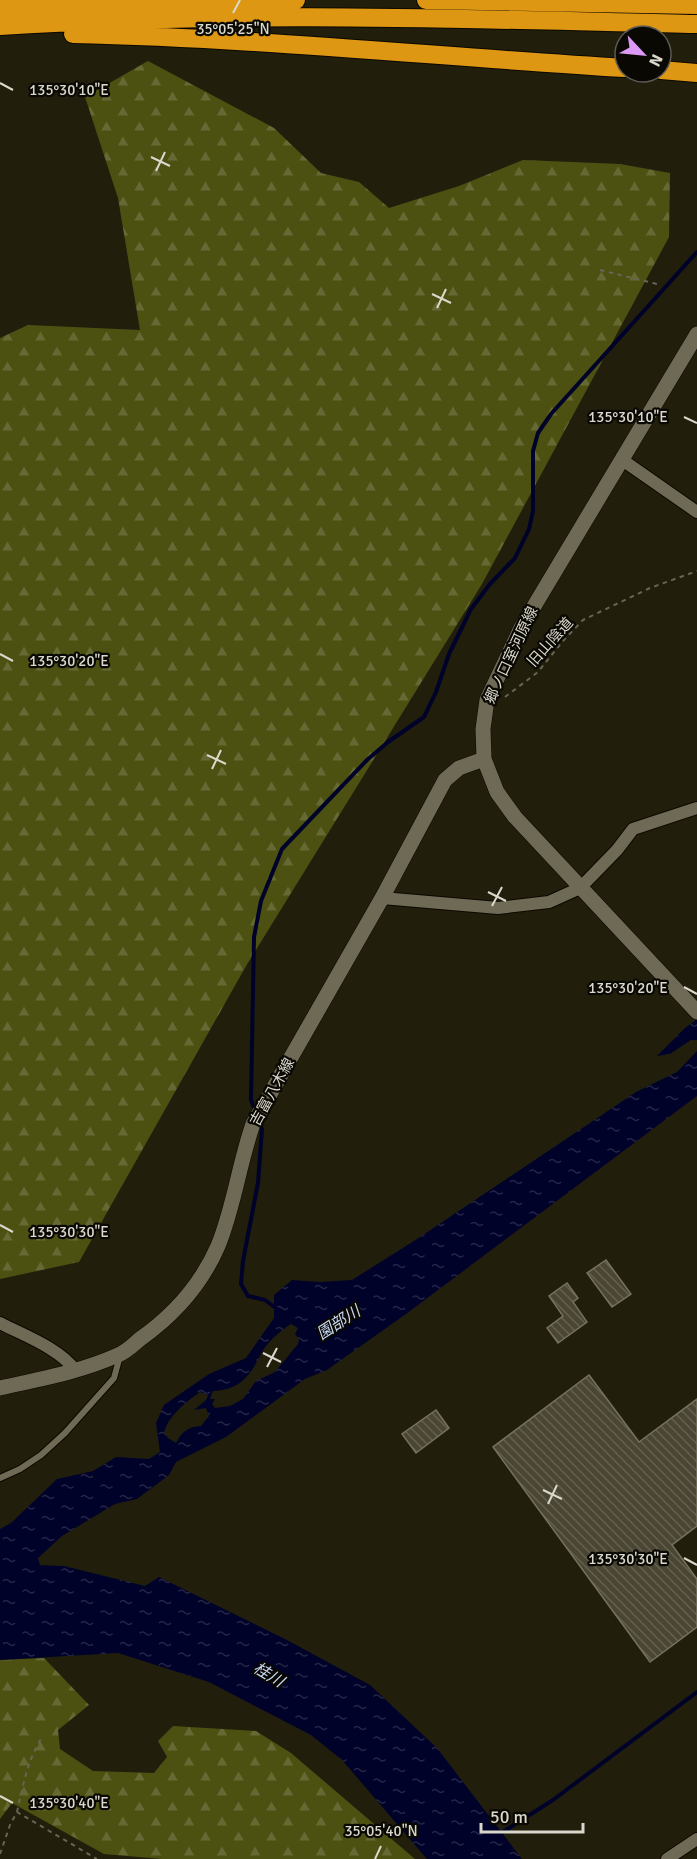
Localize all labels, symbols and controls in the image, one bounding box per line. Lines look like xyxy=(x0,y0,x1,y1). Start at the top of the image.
text: 35°05'25"N xyxy=(196,20,270,38)
north arrow xyxy=(613,24,673,84)
text: N xyxy=(644,51,667,70)
text: 135°30'10"E xyxy=(29,81,109,99)
text: 135°30'10"E xyxy=(588,408,668,426)
street label: 郷ノ口室河原線 xyxy=(481,604,541,706)
street label: 旧山陰道 xyxy=(523,614,577,670)
text: 135°30'20"E xyxy=(29,652,109,670)
text: 135°30'20"E xyxy=(588,979,668,997)
street label: 吉富八木線 xyxy=(246,1055,298,1129)
text: 135°30'30"E xyxy=(29,1223,109,1241)
water label: 園部川 xyxy=(313,1300,366,1344)
text: 135°30'30"E xyxy=(588,1550,668,1568)
water label: 桂川 xyxy=(250,1658,289,1693)
text: 135°30'40"E xyxy=(29,1794,109,1812)
scale bar xyxy=(481,1796,583,1834)
text: 50 m xyxy=(490,1806,528,1828)
text: 35°05'40"N xyxy=(344,1822,418,1840)

